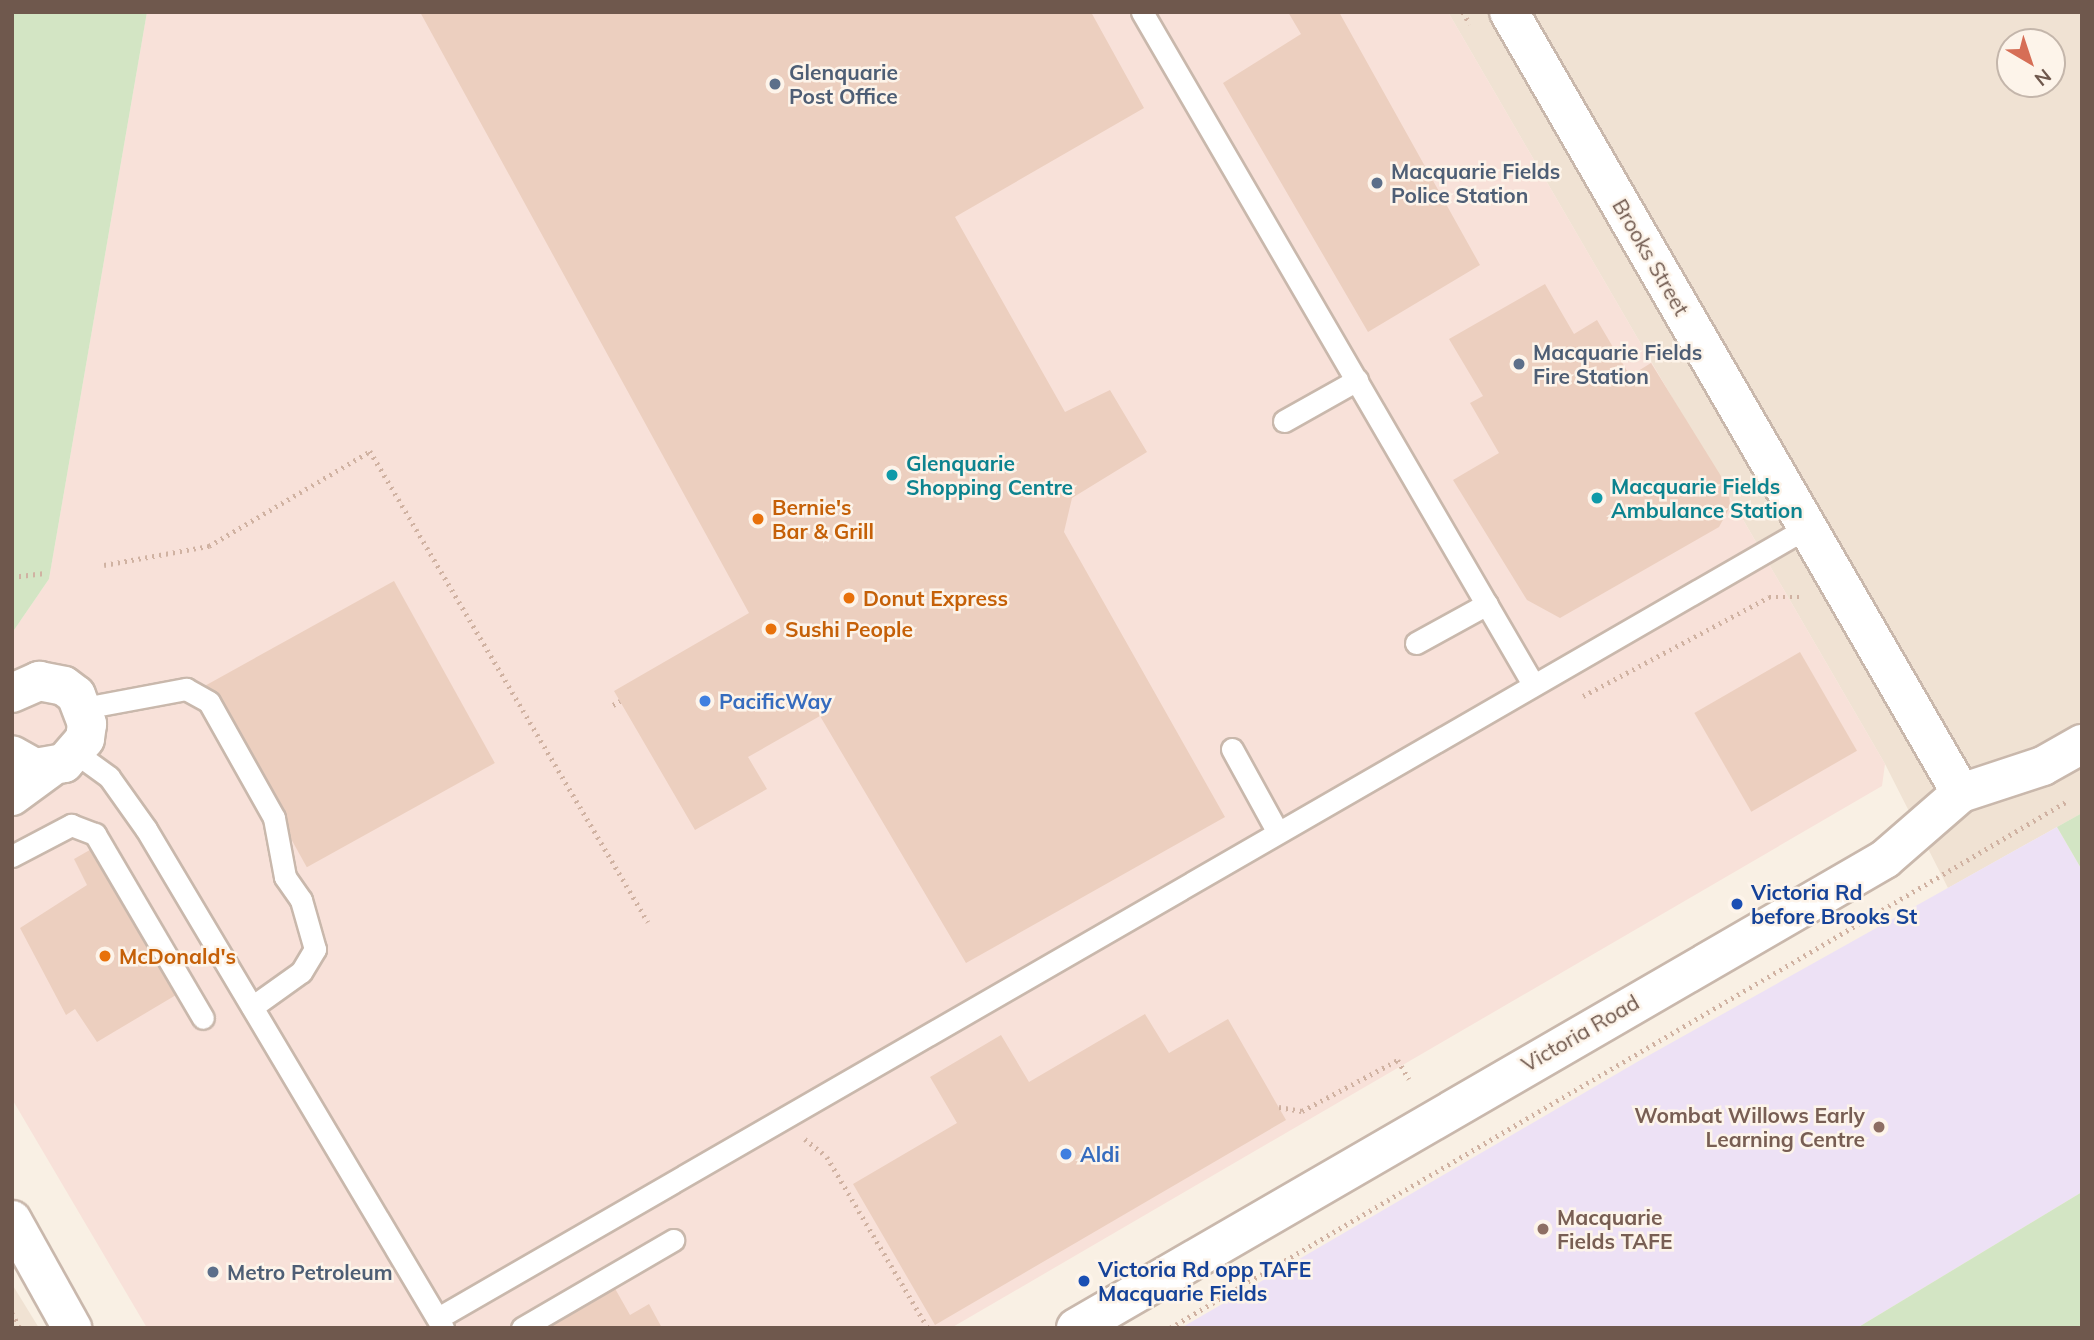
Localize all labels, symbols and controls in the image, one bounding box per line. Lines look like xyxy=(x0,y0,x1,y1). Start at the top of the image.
north arrow xyxy=(1996,28,2066,98)
place label: Glenquarie Post Office xyxy=(789,59,898,109)
text: N xyxy=(2030,64,2056,92)
marker: Glenquarie Post Office xyxy=(767,76,783,92)
place label: Macquarie Fields Police Station xyxy=(1391,158,1560,208)
marker: Macquarie Fields Police Station xyxy=(1369,175,1385,191)
street label: Brooks Street xyxy=(1608,194,1694,320)
place label: Macquarie Fields Fire Station xyxy=(1533,339,1702,389)
marker: Macquarie Fields Fire Station xyxy=(1511,356,1527,372)
place label: Glenquarie Shopping Centre xyxy=(906,450,1073,500)
marker: Glenquarie Shopping Centre xyxy=(884,467,900,483)
place label: Macquarie Fields Ambulance Station xyxy=(1611,473,1803,523)
marker: Macquarie Fields Ambulance Station xyxy=(1589,490,1605,506)
place label: Bernie's Bar & Grill xyxy=(772,494,874,544)
marker: Bernie's Bar & Grill xyxy=(750,511,766,527)
place label: Donut Express xyxy=(863,585,1008,611)
marker: Donut Express xyxy=(841,590,857,606)
place label: Sushi People xyxy=(785,616,913,642)
marker: Sushi People xyxy=(763,621,779,637)
place label: PacificWay xyxy=(719,688,832,714)
marker: PacificWay xyxy=(697,693,713,709)
place label: Victoria Rd before Brooks St xyxy=(1751,879,1917,929)
marker: Victoria Rd before Brooks St xyxy=(1729,896,1745,912)
place label: McDonald's xyxy=(119,943,236,969)
marker: McDonald's xyxy=(97,948,113,964)
street label: Victoria Road xyxy=(1517,989,1643,1077)
place label: Wombat Willows Early Learning Centre xyxy=(1634,1102,1865,1152)
marker: Wombat Willows Early Learning Centre xyxy=(1871,1119,1887,1135)
place label: Aldi xyxy=(1080,1141,1120,1167)
marker: Aldi xyxy=(1058,1146,1074,1162)
place label: Macquarie Fields TAFE xyxy=(1557,1204,1672,1254)
marker: Macquarie Fields TAFE xyxy=(1535,1221,1551,1237)
place label: Victoria Rd opp TAFE Macquarie Fields xyxy=(1098,1256,1311,1306)
place label: Metro Petroleum xyxy=(227,1259,393,1285)
marker: Metro Petroleum xyxy=(205,1264,221,1280)
marker: Victoria Rd opp TAFE Macquarie Fields xyxy=(1076,1273,1092,1289)

